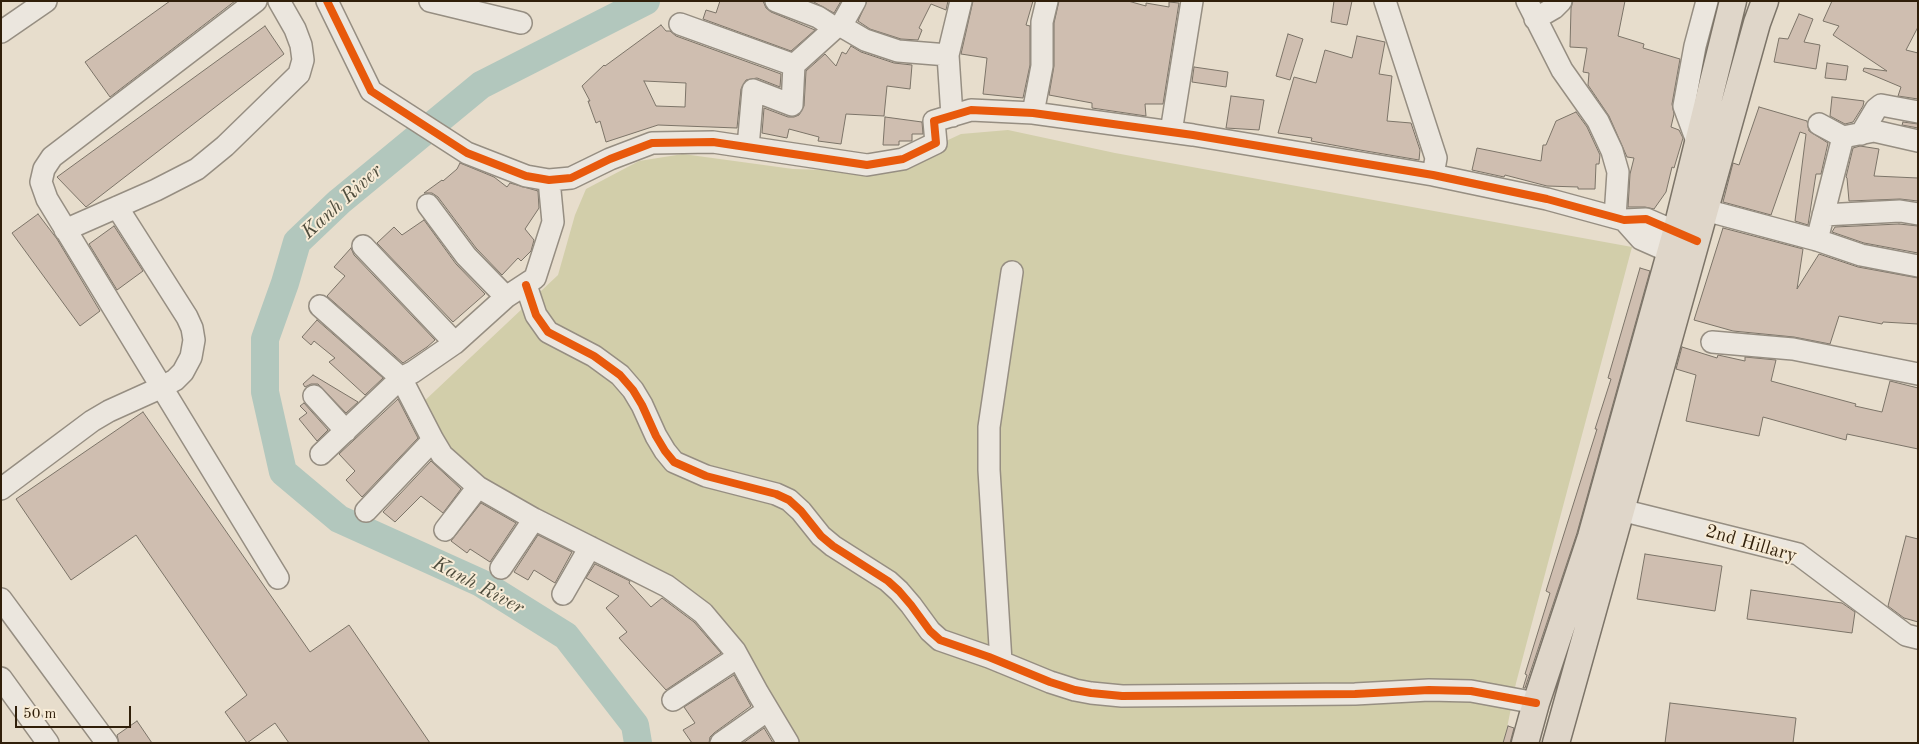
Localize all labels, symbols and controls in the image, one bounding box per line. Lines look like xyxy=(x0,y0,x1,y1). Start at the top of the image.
water label: Kanh River xyxy=(297,159,387,245)
street label: 2nd Hillary xyxy=(1703,520,1799,568)
water label: Kanh River xyxy=(428,552,528,620)
scale bar xyxy=(18,696,134,728)
text: 50 m xyxy=(23,707,57,722)

